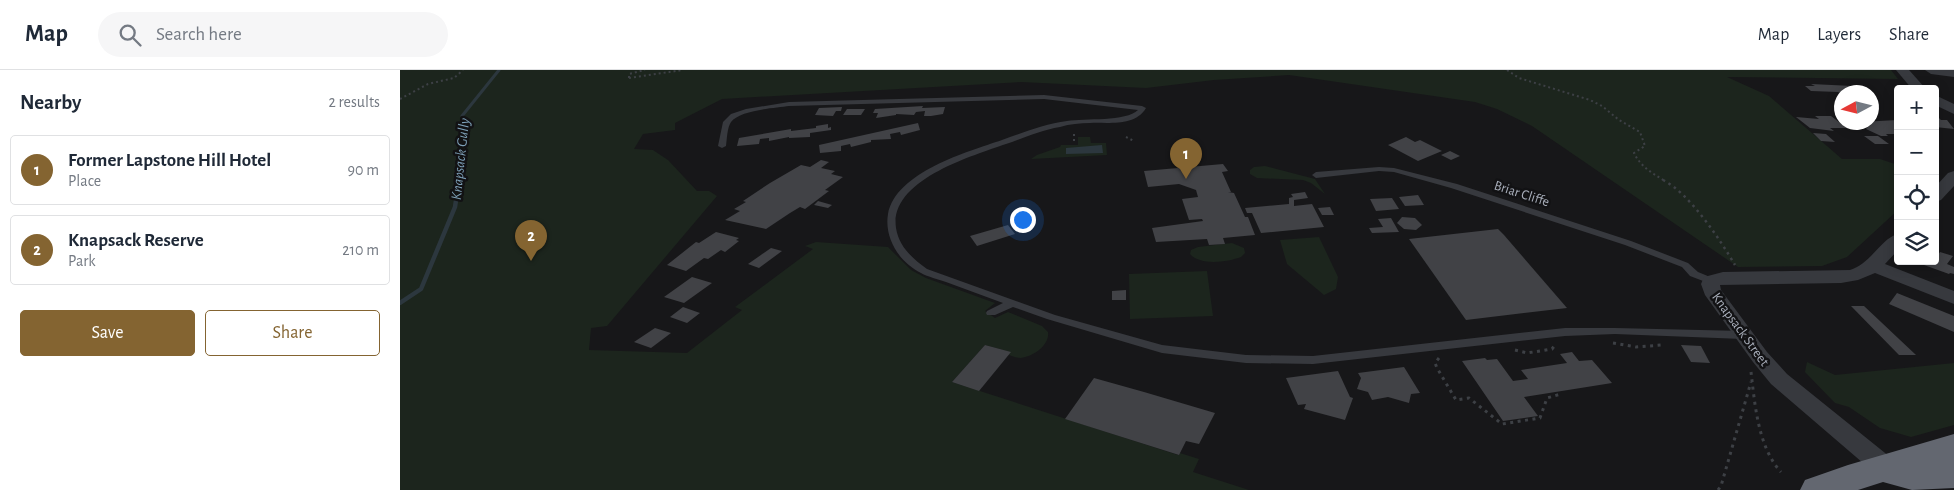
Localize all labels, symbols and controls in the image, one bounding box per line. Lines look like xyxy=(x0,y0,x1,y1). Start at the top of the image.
search box xyxy=(98,12,448,57)
icon: search xyxy=(116,21,144,49)
text: Map xyxy=(25,22,68,46)
text: Search here xyxy=(156,25,242,44)
text: Map xyxy=(1758,26,1789,44)
text: Layers xyxy=(1817,26,1861,44)
text: Share xyxy=(1889,26,1929,44)
north arrow xyxy=(1834,85,1879,130)
map controls xyxy=(1894,85,1939,265)
button: + xyxy=(1894,85,1939,130)
text: Nearby xyxy=(20,92,81,113)
text: 2 results xyxy=(328,94,380,110)
water label: Knapsack Gully xyxy=(449,116,472,201)
button: − xyxy=(1894,130,1939,175)
pin: 1 xyxy=(1170,138,1202,179)
text: Former Lapstone Hill Hotel xyxy=(68,151,271,170)
text: 1 xyxy=(34,162,40,178)
text: 90 m xyxy=(348,162,379,178)
text: Place xyxy=(68,173,101,189)
button: locate xyxy=(1894,175,1939,220)
street label: Briar Cliffe xyxy=(1492,178,1551,209)
your location xyxy=(1010,207,1036,233)
pin: 2 xyxy=(515,220,547,261)
button: layers xyxy=(1894,220,1939,265)
text: Knapsack Reserve xyxy=(68,231,204,250)
text: 2 xyxy=(33,242,41,258)
text: 210 m xyxy=(342,242,379,258)
text: Park xyxy=(68,253,96,269)
street label: Knapsack Street xyxy=(1709,290,1772,369)
button: Save xyxy=(20,310,195,356)
button: Share xyxy=(205,310,380,356)

